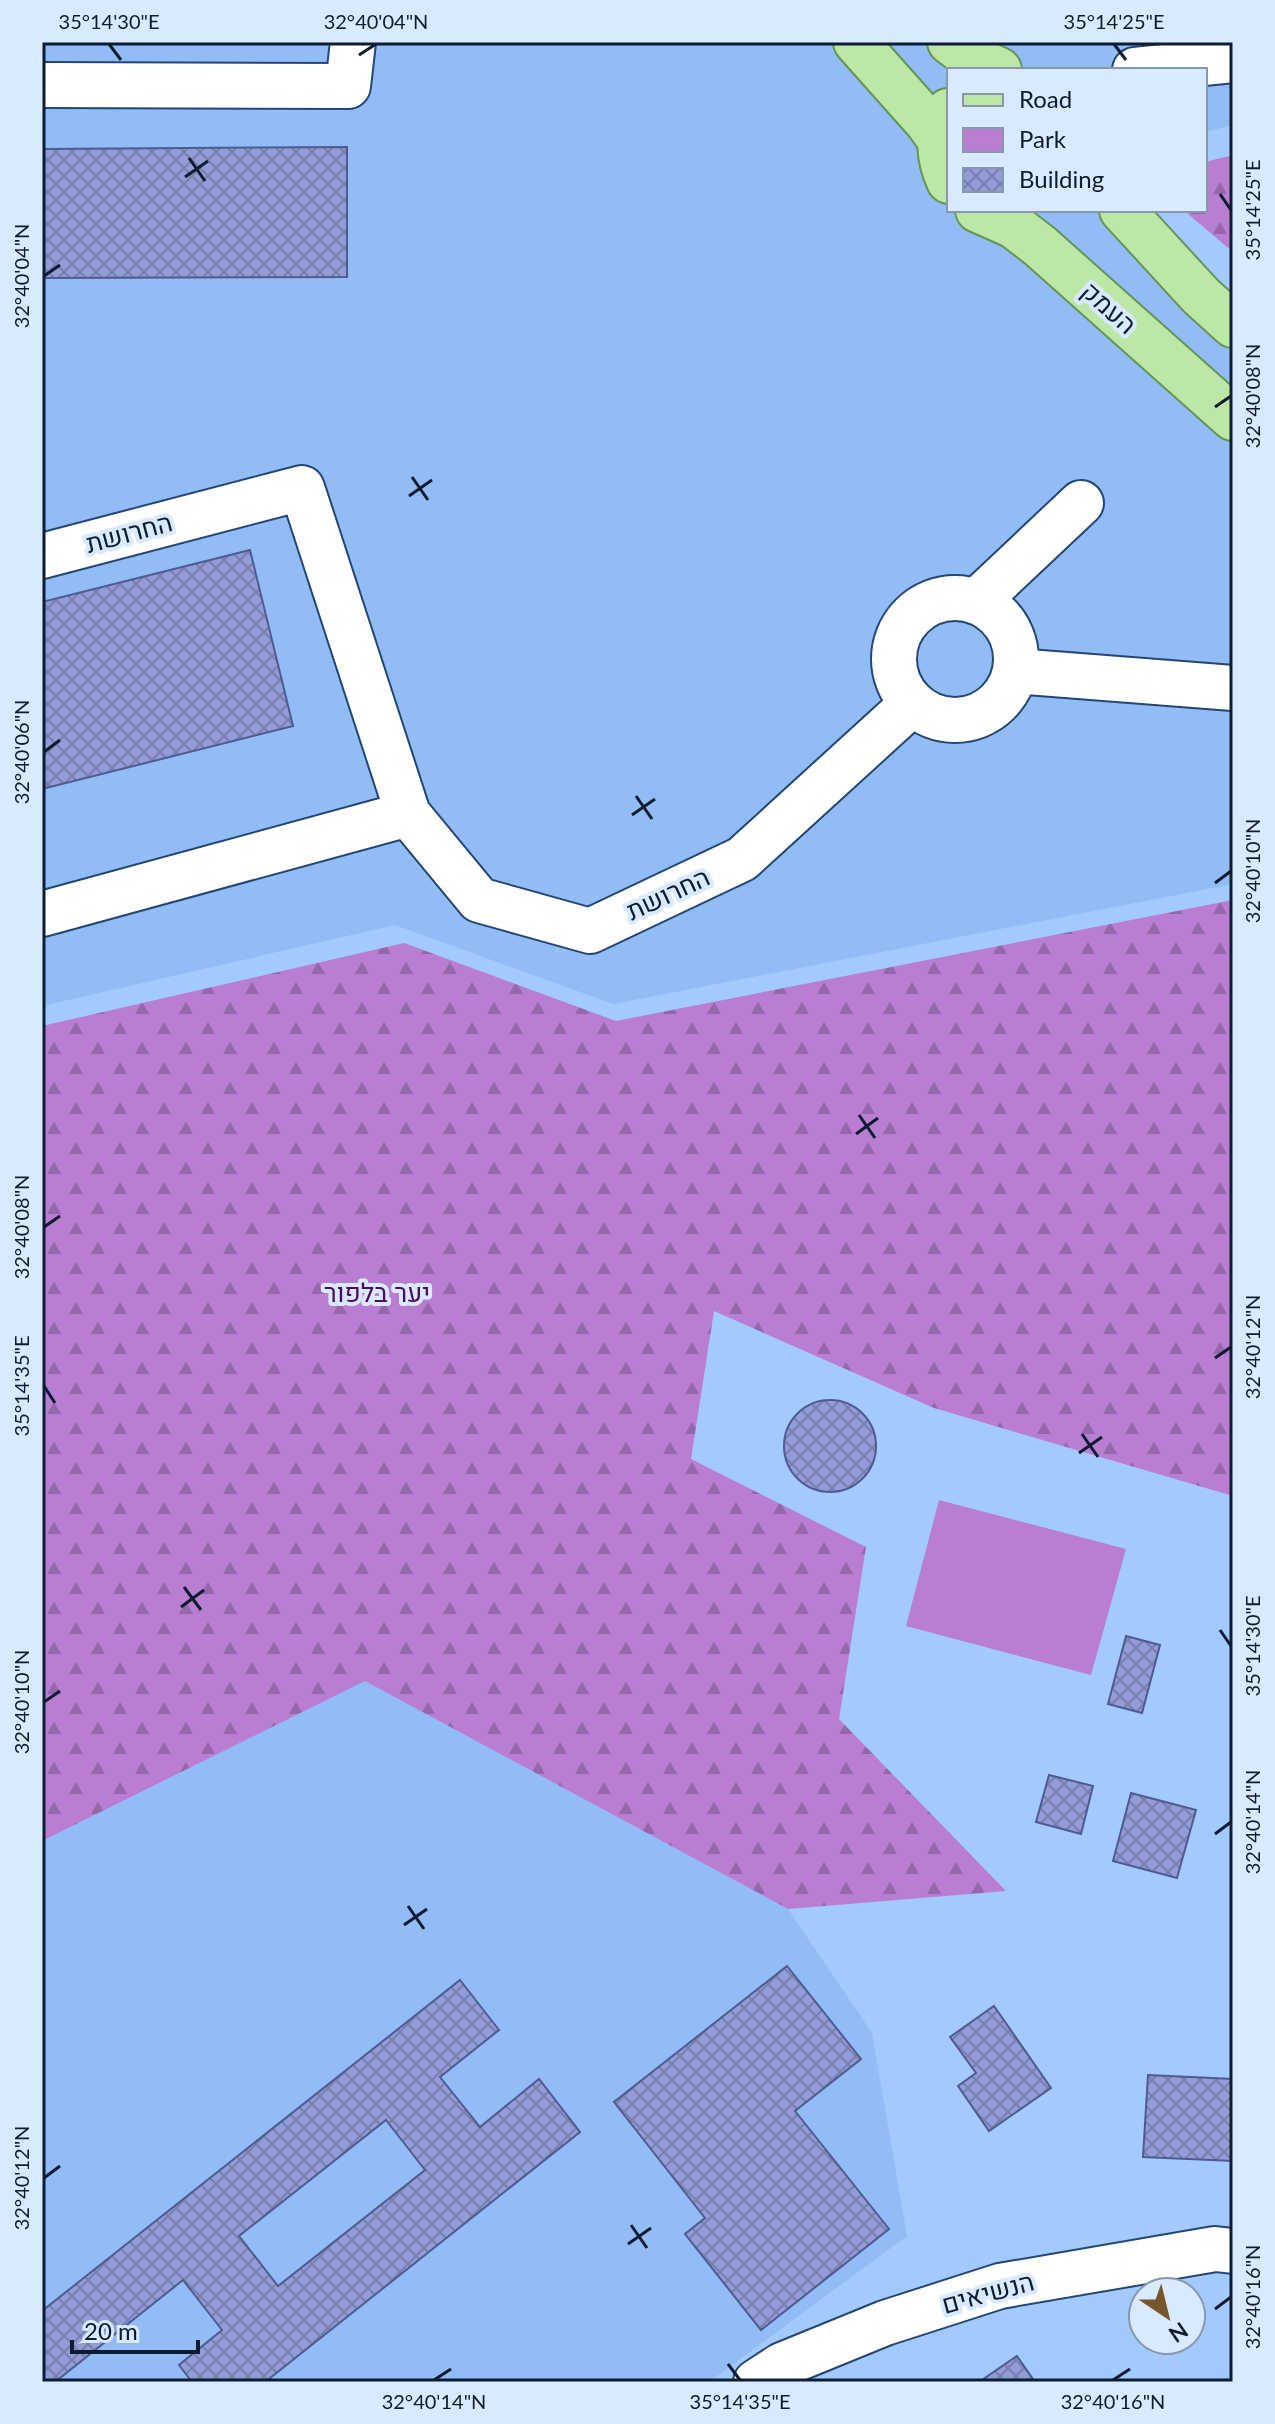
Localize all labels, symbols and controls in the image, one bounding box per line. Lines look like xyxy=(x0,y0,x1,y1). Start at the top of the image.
text: 35°14'30"E xyxy=(59,9,159,33)
text: 32°40'04"N xyxy=(324,9,428,33)
text: 35°14'25"E xyxy=(1064,9,1164,33)
legend xyxy=(947,68,1207,212)
text: Road xyxy=(1019,84,1072,113)
text: Park xyxy=(1019,124,1067,153)
text: 35°14'25"E xyxy=(1240,160,1264,260)
text: Building xyxy=(1019,164,1104,193)
text: 32°40'04"N xyxy=(9,224,33,328)
street label: העמק xyxy=(1076,274,1144,340)
text: 32°40'08"N xyxy=(1240,344,1264,448)
street label: החרושת xyxy=(82,505,176,559)
text: 32°40'06"N xyxy=(9,700,33,804)
text: 32°40'10"N xyxy=(1240,819,1264,923)
street label: החרושת xyxy=(621,860,714,926)
text: 32°40'08"N xyxy=(9,1175,33,1279)
park label: יער בלפור xyxy=(324,1276,430,1308)
text: 32°40'12"N xyxy=(1240,1295,1264,1399)
text: 35°14'35"E xyxy=(9,1336,33,1436)
text: 35°14'30"E xyxy=(1240,1596,1264,1696)
text: 32°40'10"N xyxy=(9,1650,33,1754)
text: 32°40'14"N xyxy=(1240,1770,1264,1874)
text: 32°40'12"N xyxy=(9,2126,33,2230)
text: 32°40'16"N xyxy=(1240,2245,1264,2349)
street label: הנשיאים xyxy=(938,2264,1037,2320)
north arrow xyxy=(1127,2276,1207,2356)
scale bar xyxy=(72,2304,198,2354)
text: 20 m xyxy=(84,2316,138,2345)
text: N xyxy=(1164,2317,1193,2349)
text: 32°40'14"N xyxy=(382,2389,486,2413)
text: 35°14'35"E xyxy=(690,2389,790,2413)
text: 32°40'16"N xyxy=(1061,2389,1165,2413)

